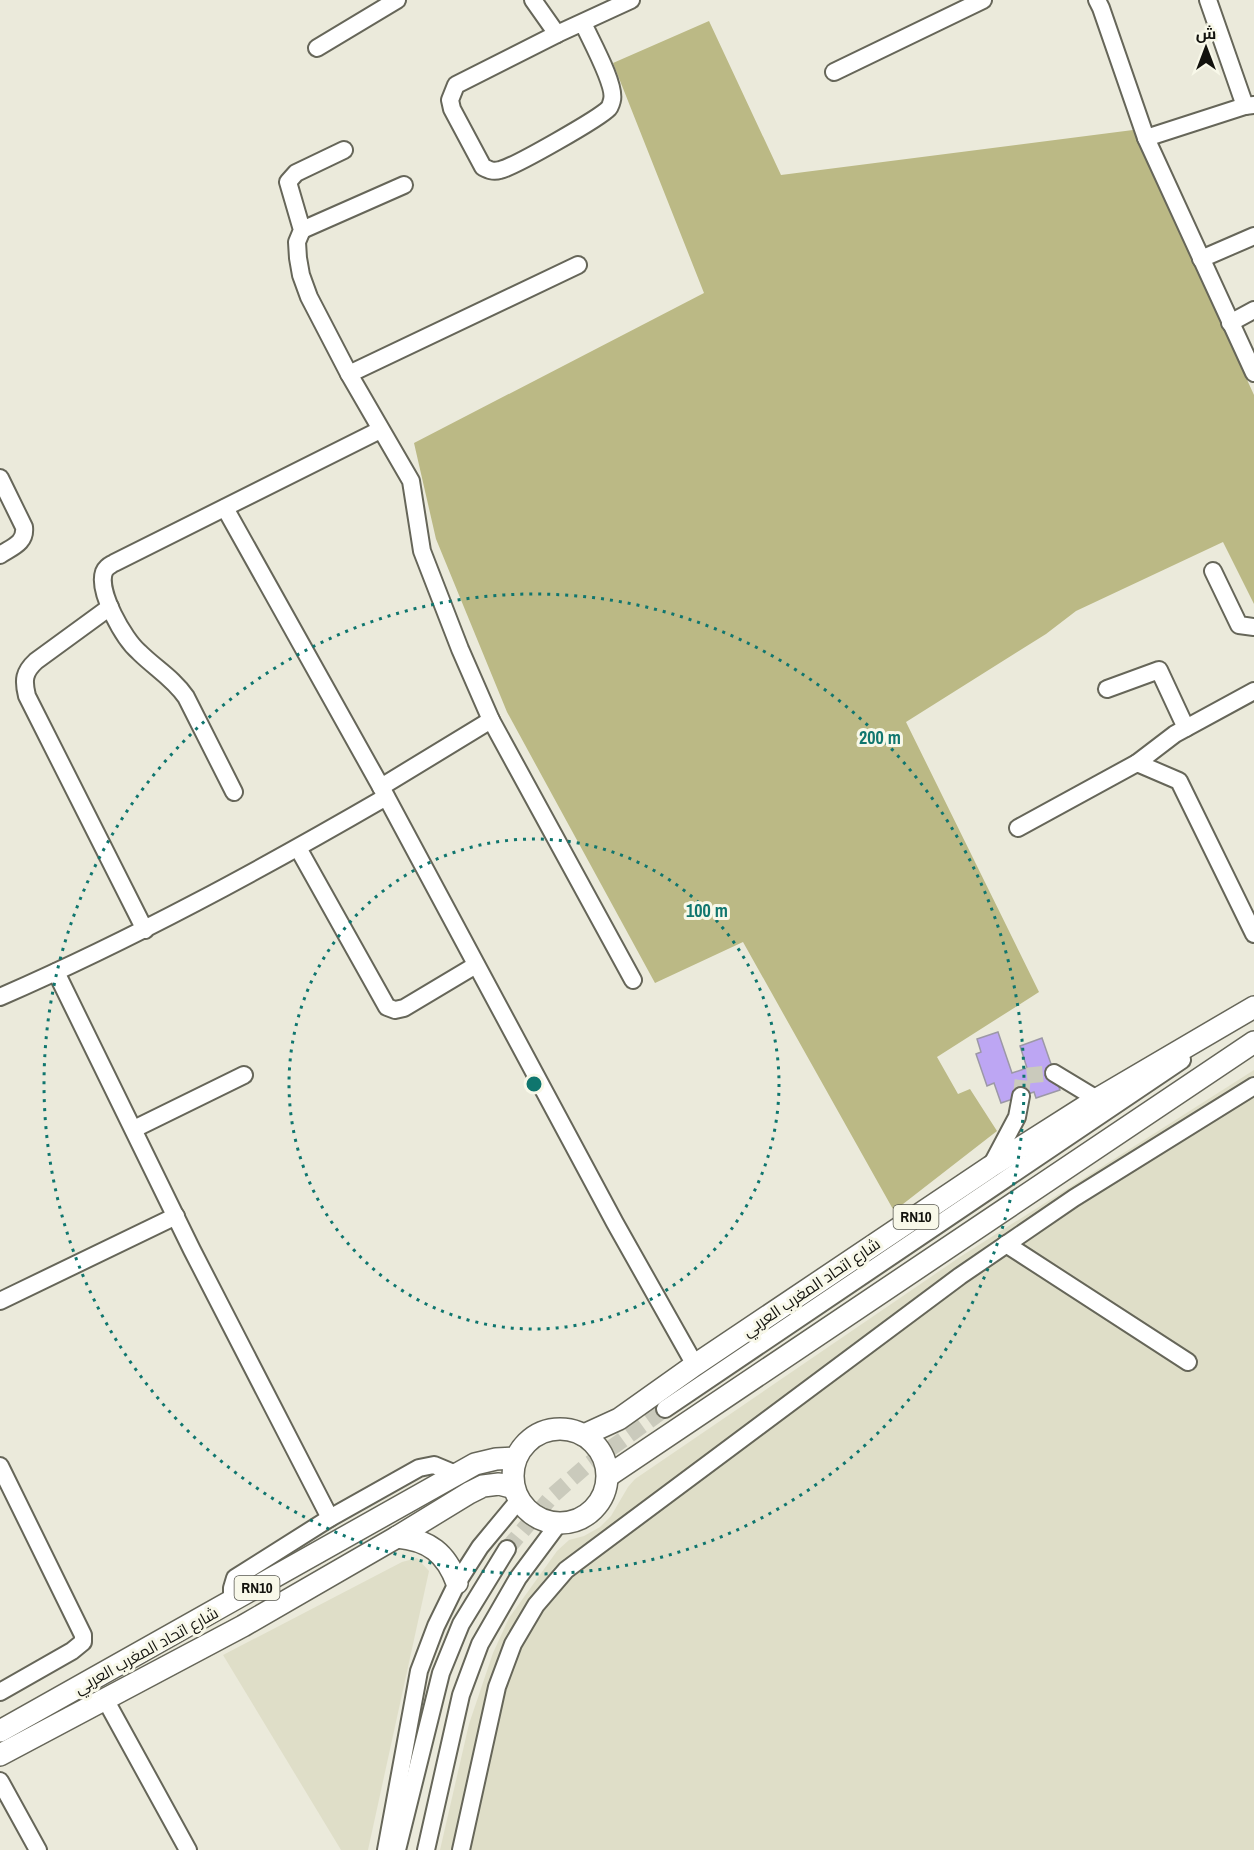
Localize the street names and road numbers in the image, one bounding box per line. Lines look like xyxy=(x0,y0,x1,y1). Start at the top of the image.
road number: RN10 xyxy=(894,1205,938,1229)
street label: شارع اتحاد المغرب العربي xyxy=(738,1233,886,1344)
road number: RN10 xyxy=(234,1576,280,1600)
street label: شارع اتحاد المغرب العربي xyxy=(70,1601,224,1701)

